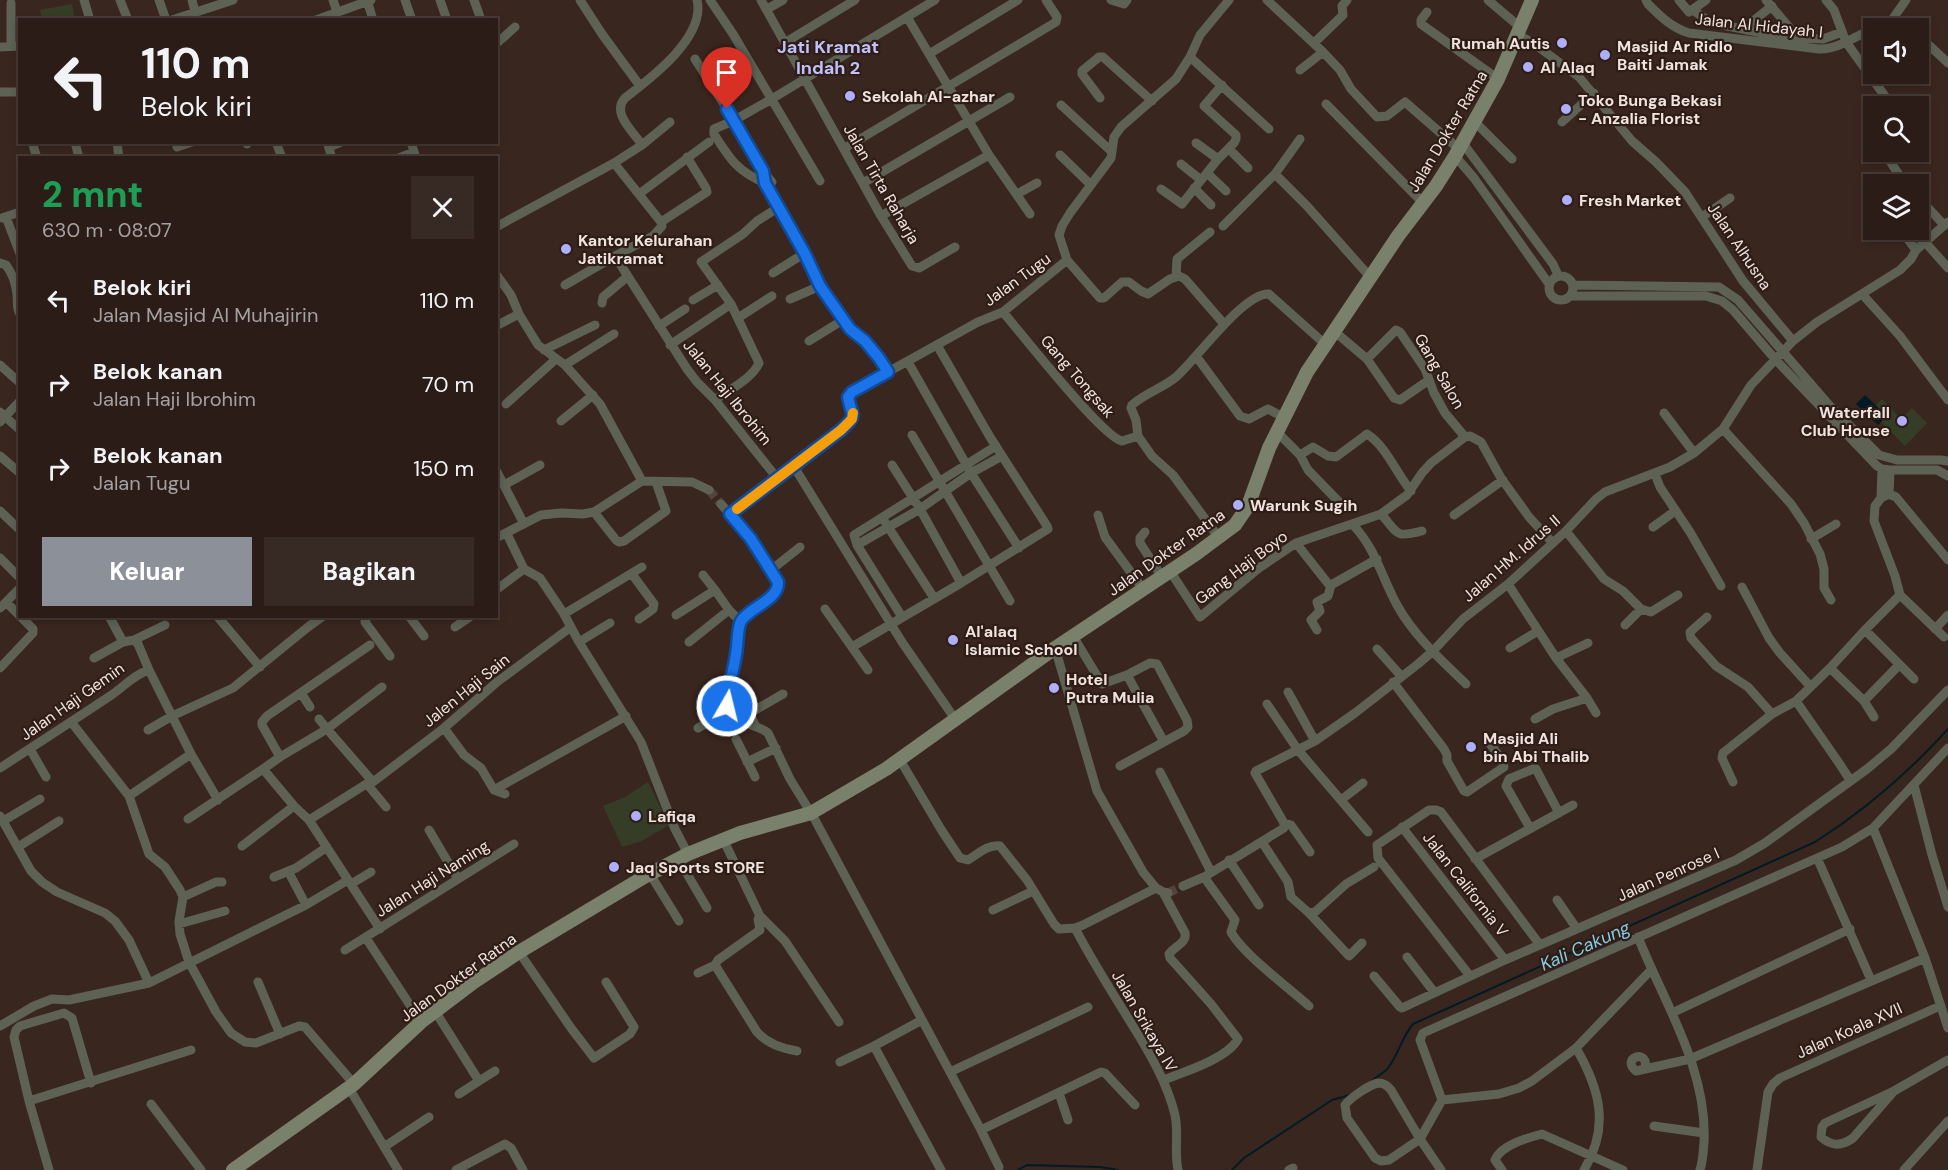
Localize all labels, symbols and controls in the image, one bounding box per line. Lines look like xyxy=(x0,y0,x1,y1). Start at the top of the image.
street label: Jalan Al Hidayah I xyxy=(1694,8,1824,43)
map controls xyxy=(1863,18,1929,240)
button: sound xyxy=(1863,18,1929,84)
place label: Rumah Autis xyxy=(1451,33,1550,54)
district label: Jati Kramat Indah 2 xyxy=(777,35,879,80)
text: 110 m xyxy=(141,36,251,91)
marker: Rumah Autis xyxy=(1555,36,1569,50)
place label: Masjid Ar Ridlo Baiti Jamak xyxy=(1617,36,1733,75)
icon: left xyxy=(42,42,120,120)
pin xyxy=(701,47,752,109)
marker: Masjid Ar Ridlo Baiti Jamak xyxy=(1598,48,1612,62)
icon: arrive xyxy=(710,56,743,89)
place label: Al Alaq xyxy=(1540,57,1595,78)
marker: Al Alaq xyxy=(1521,60,1535,74)
street label: Jalan Dokter Ratna xyxy=(1403,67,1492,196)
place label: Sekolah Al-azhar xyxy=(862,86,995,107)
text: Belok kiri xyxy=(141,89,252,124)
marker: Sekolah Al-azhar xyxy=(843,89,857,103)
place label: Toko Bunga Bekasi - Anzalia Florist xyxy=(1578,90,1722,129)
button: search xyxy=(1863,96,1929,162)
marker: Toko Bunga Bekasi - Anzalia Florist xyxy=(1559,102,1573,116)
street label: Jalan Tirta Raharja xyxy=(839,121,924,248)
text: 2 mnt xyxy=(42,171,143,218)
button: layers xyxy=(1863,174,1929,240)
button: close xyxy=(411,176,474,239)
place label: Fresh Market xyxy=(1579,190,1681,211)
marker: Fresh Market xyxy=(1560,193,1574,207)
street label: Jalan Alhusna xyxy=(1703,199,1777,294)
text: 630 m · 08:07 xyxy=(42,217,172,243)
place label: Kantor Kelurahan Jatikramat xyxy=(578,230,712,269)
marker: Kantor Kelurahan Jatikramat xyxy=(559,242,573,256)
street label: Jalan Tugu xyxy=(980,248,1055,311)
text: Belok kiri xyxy=(93,273,191,302)
icon: left xyxy=(42,284,75,317)
text: 110 m xyxy=(420,286,474,315)
text: Jalan Masjid Al Muhajirin xyxy=(93,302,318,328)
street label: Gang Salon xyxy=(1410,330,1470,413)
street label: Gang Tongsak xyxy=(1036,331,1119,422)
street label: Jalan Haji Ibrohim xyxy=(678,335,777,450)
text: Belok kanan xyxy=(93,357,223,386)
icon: right xyxy=(42,368,75,401)
text: 70 m xyxy=(422,370,474,399)
text: Jalan Haji Ibrohim xyxy=(93,386,256,412)
place label: Waterfall Club House xyxy=(1801,402,1890,441)
marker: Waterfall Club House xyxy=(1895,414,1909,428)
text: Belok kanan xyxy=(93,441,223,470)
icon: right xyxy=(42,452,75,485)
text: 150 m xyxy=(413,454,474,483)
text: Jalan Tugu xyxy=(93,470,190,496)
place label: Warunk Sugih xyxy=(1250,495,1357,516)
marker: Warunk Sugih xyxy=(1231,498,1245,512)
street label: Jalan Dokter Ratna xyxy=(1104,504,1229,601)
street label: Jalan HM. Idrus II xyxy=(1458,510,1565,607)
street label: Gang Haji Boyo xyxy=(1191,526,1292,609)
button: Keluar xyxy=(42,537,252,606)
button: Bagikan xyxy=(264,537,474,606)
place label: Al'alaq Islamic School xyxy=(965,621,1077,660)
marker: Al'alaq Islamic School xyxy=(946,633,960,647)
street label: Jalen Haji Sain xyxy=(419,649,514,732)
street label: Jalan Haji Gemin xyxy=(16,658,128,745)
place label: Hotel Putra Mulia xyxy=(1066,669,1154,708)
position arrow xyxy=(695,674,759,738)
marker: Hotel Putra Mulia xyxy=(1047,681,1061,695)
place label: Masjid Ali bin Abi Thalib xyxy=(1483,728,1589,767)
marker: Masjid Ali bin Abi Thalib xyxy=(1464,740,1478,754)
place label: Lafiqa xyxy=(648,806,696,827)
marker: Lafiqa xyxy=(629,809,643,823)
street label: Jalan California V xyxy=(1418,828,1513,941)
street label: Jalan Haji Naming xyxy=(372,835,493,922)
street label: Jalan Penrose I xyxy=(1614,843,1723,906)
place label: Jaq Sports STORE xyxy=(626,857,765,878)
marker: Jaq Sports STORE xyxy=(607,860,621,874)
water label: Kali Cakung xyxy=(1536,915,1635,977)
street label: Jalan Dokter Ratna xyxy=(396,928,520,1027)
street label: Jalan Srikaya IV xyxy=(1107,967,1182,1076)
street label: Jalan Koala XVII xyxy=(1793,998,1905,1063)

